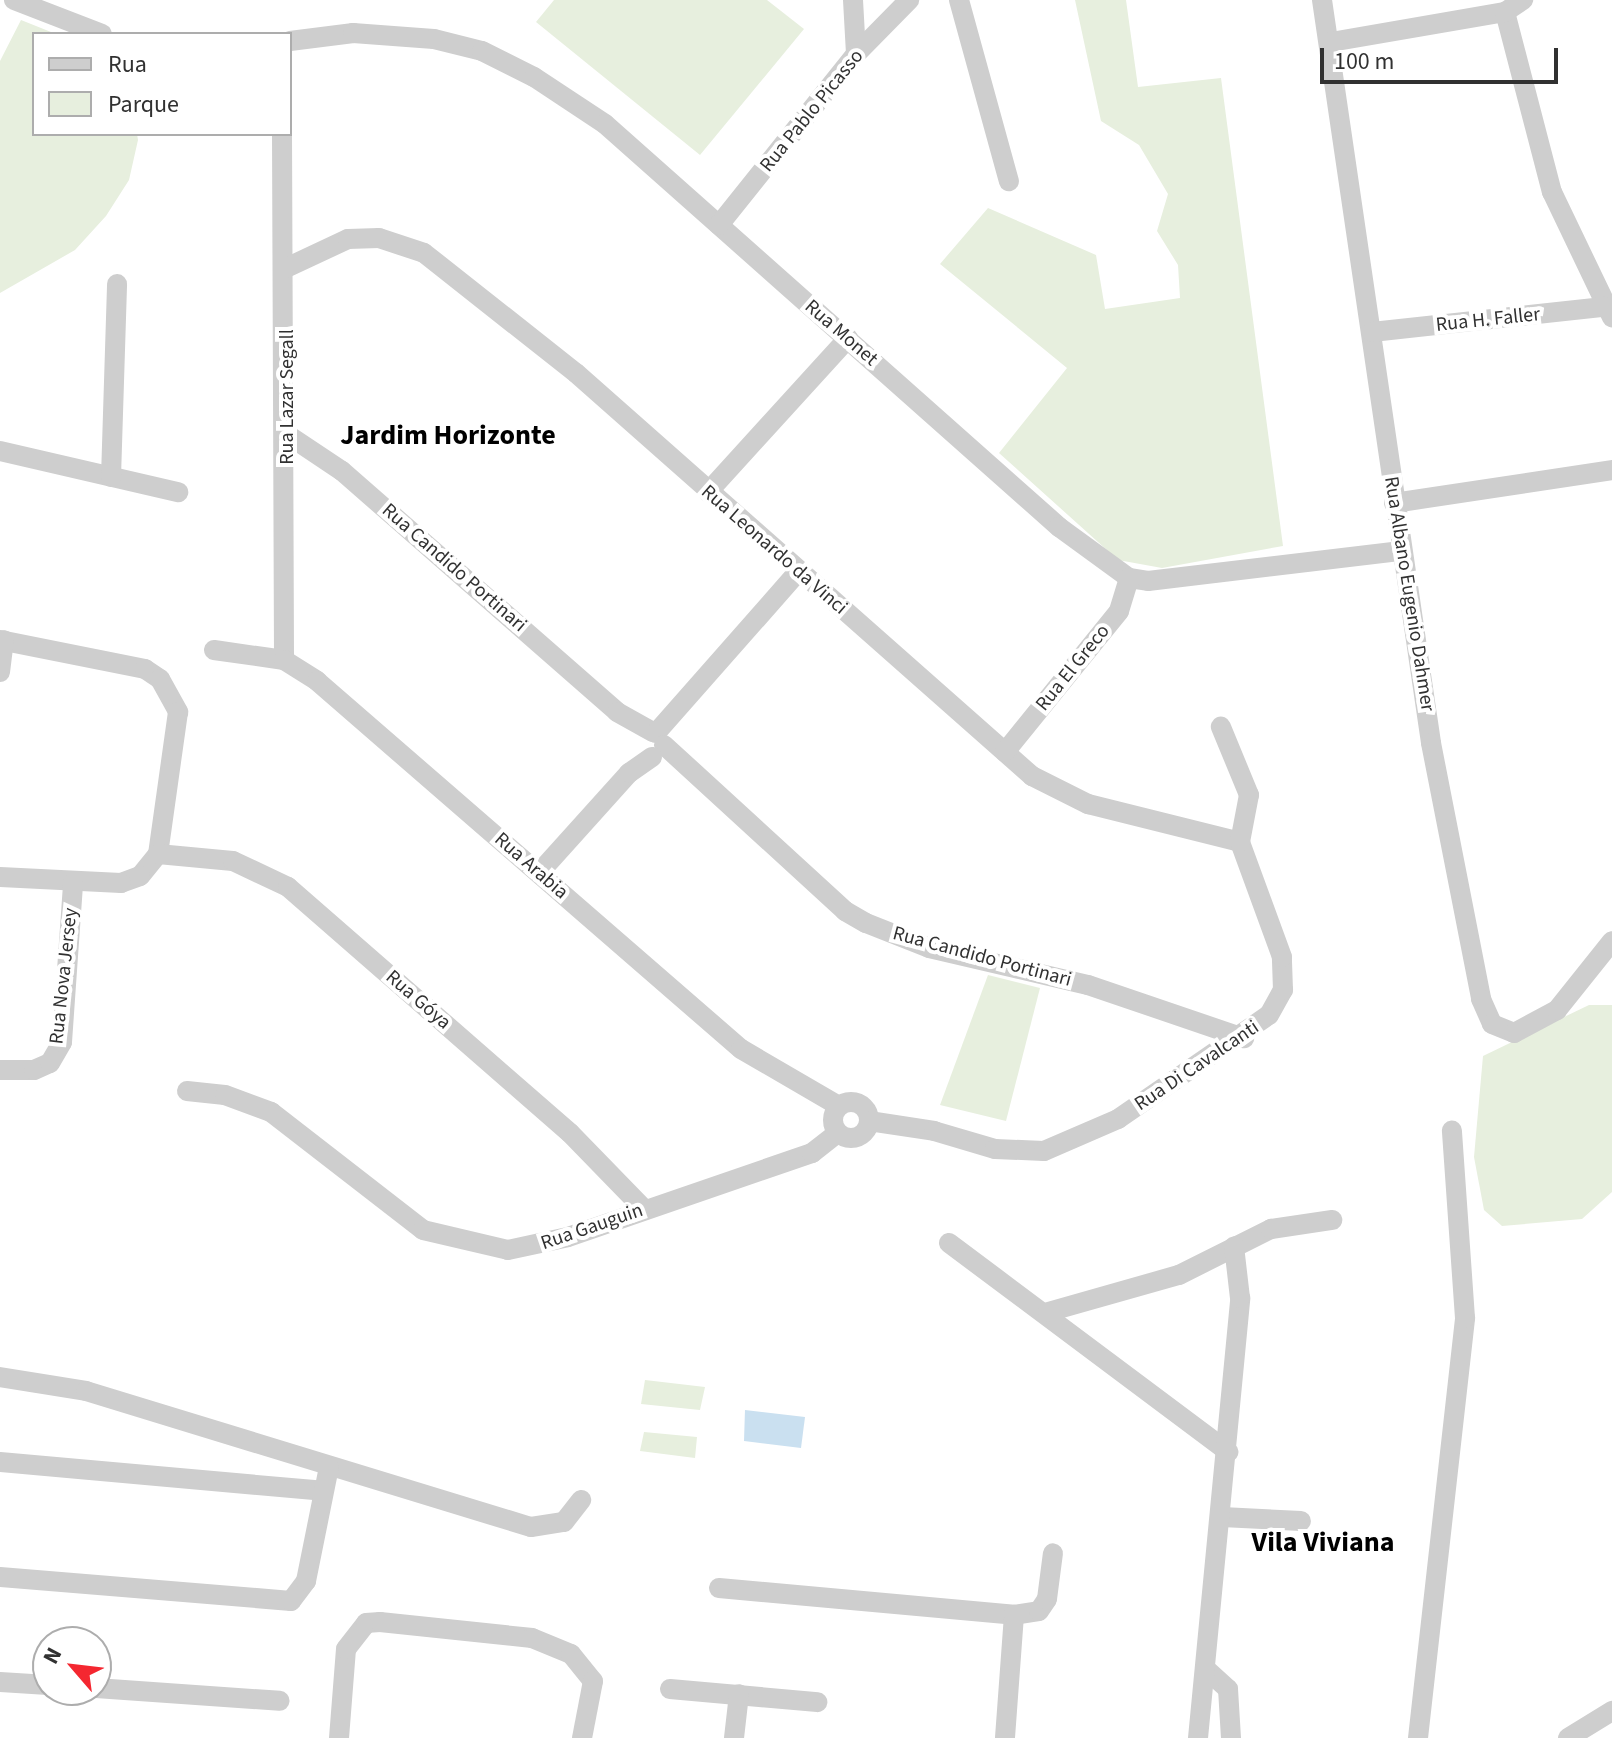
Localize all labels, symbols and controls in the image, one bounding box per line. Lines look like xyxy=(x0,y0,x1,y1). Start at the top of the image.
legend xyxy=(32,32,292,136)
scale bar xyxy=(1324,32,1562,82)
text: 100 m xyxy=(1334,44,1394,79)
street label: Rua Pablo Picasso xyxy=(755,45,869,177)
text: Rua xyxy=(108,47,147,82)
text: Parque xyxy=(108,87,179,122)
street label: Rua Monet xyxy=(799,295,883,371)
street label: Rua H. Faller xyxy=(1435,303,1541,337)
street label: Rua Lazar Segall xyxy=(275,329,299,465)
district label: Jardim Horizonte xyxy=(340,418,556,452)
street label: Rua Albano Eugenio Dahmer xyxy=(1379,475,1439,713)
street label: Rua Leonardo da Vinci xyxy=(696,480,852,620)
street label: Rua Candido Portinari xyxy=(377,499,531,637)
street label: Rua El Greco xyxy=(1031,620,1115,716)
street label: Rua Arabia xyxy=(489,827,573,905)
street label: Rua Nova Jersey xyxy=(45,907,83,1045)
street label: Rua Candido Portinari xyxy=(890,922,1074,992)
street label: Rua Góya xyxy=(381,965,455,1035)
street label: Rua Di Cavalcanti xyxy=(1130,1016,1264,1116)
street label: Rua Gauguin xyxy=(538,1198,646,1256)
district label: Vila Viviana xyxy=(1252,1525,1394,1559)
north arrow xyxy=(32,1626,112,1706)
text: N xyxy=(35,1642,70,1670)

